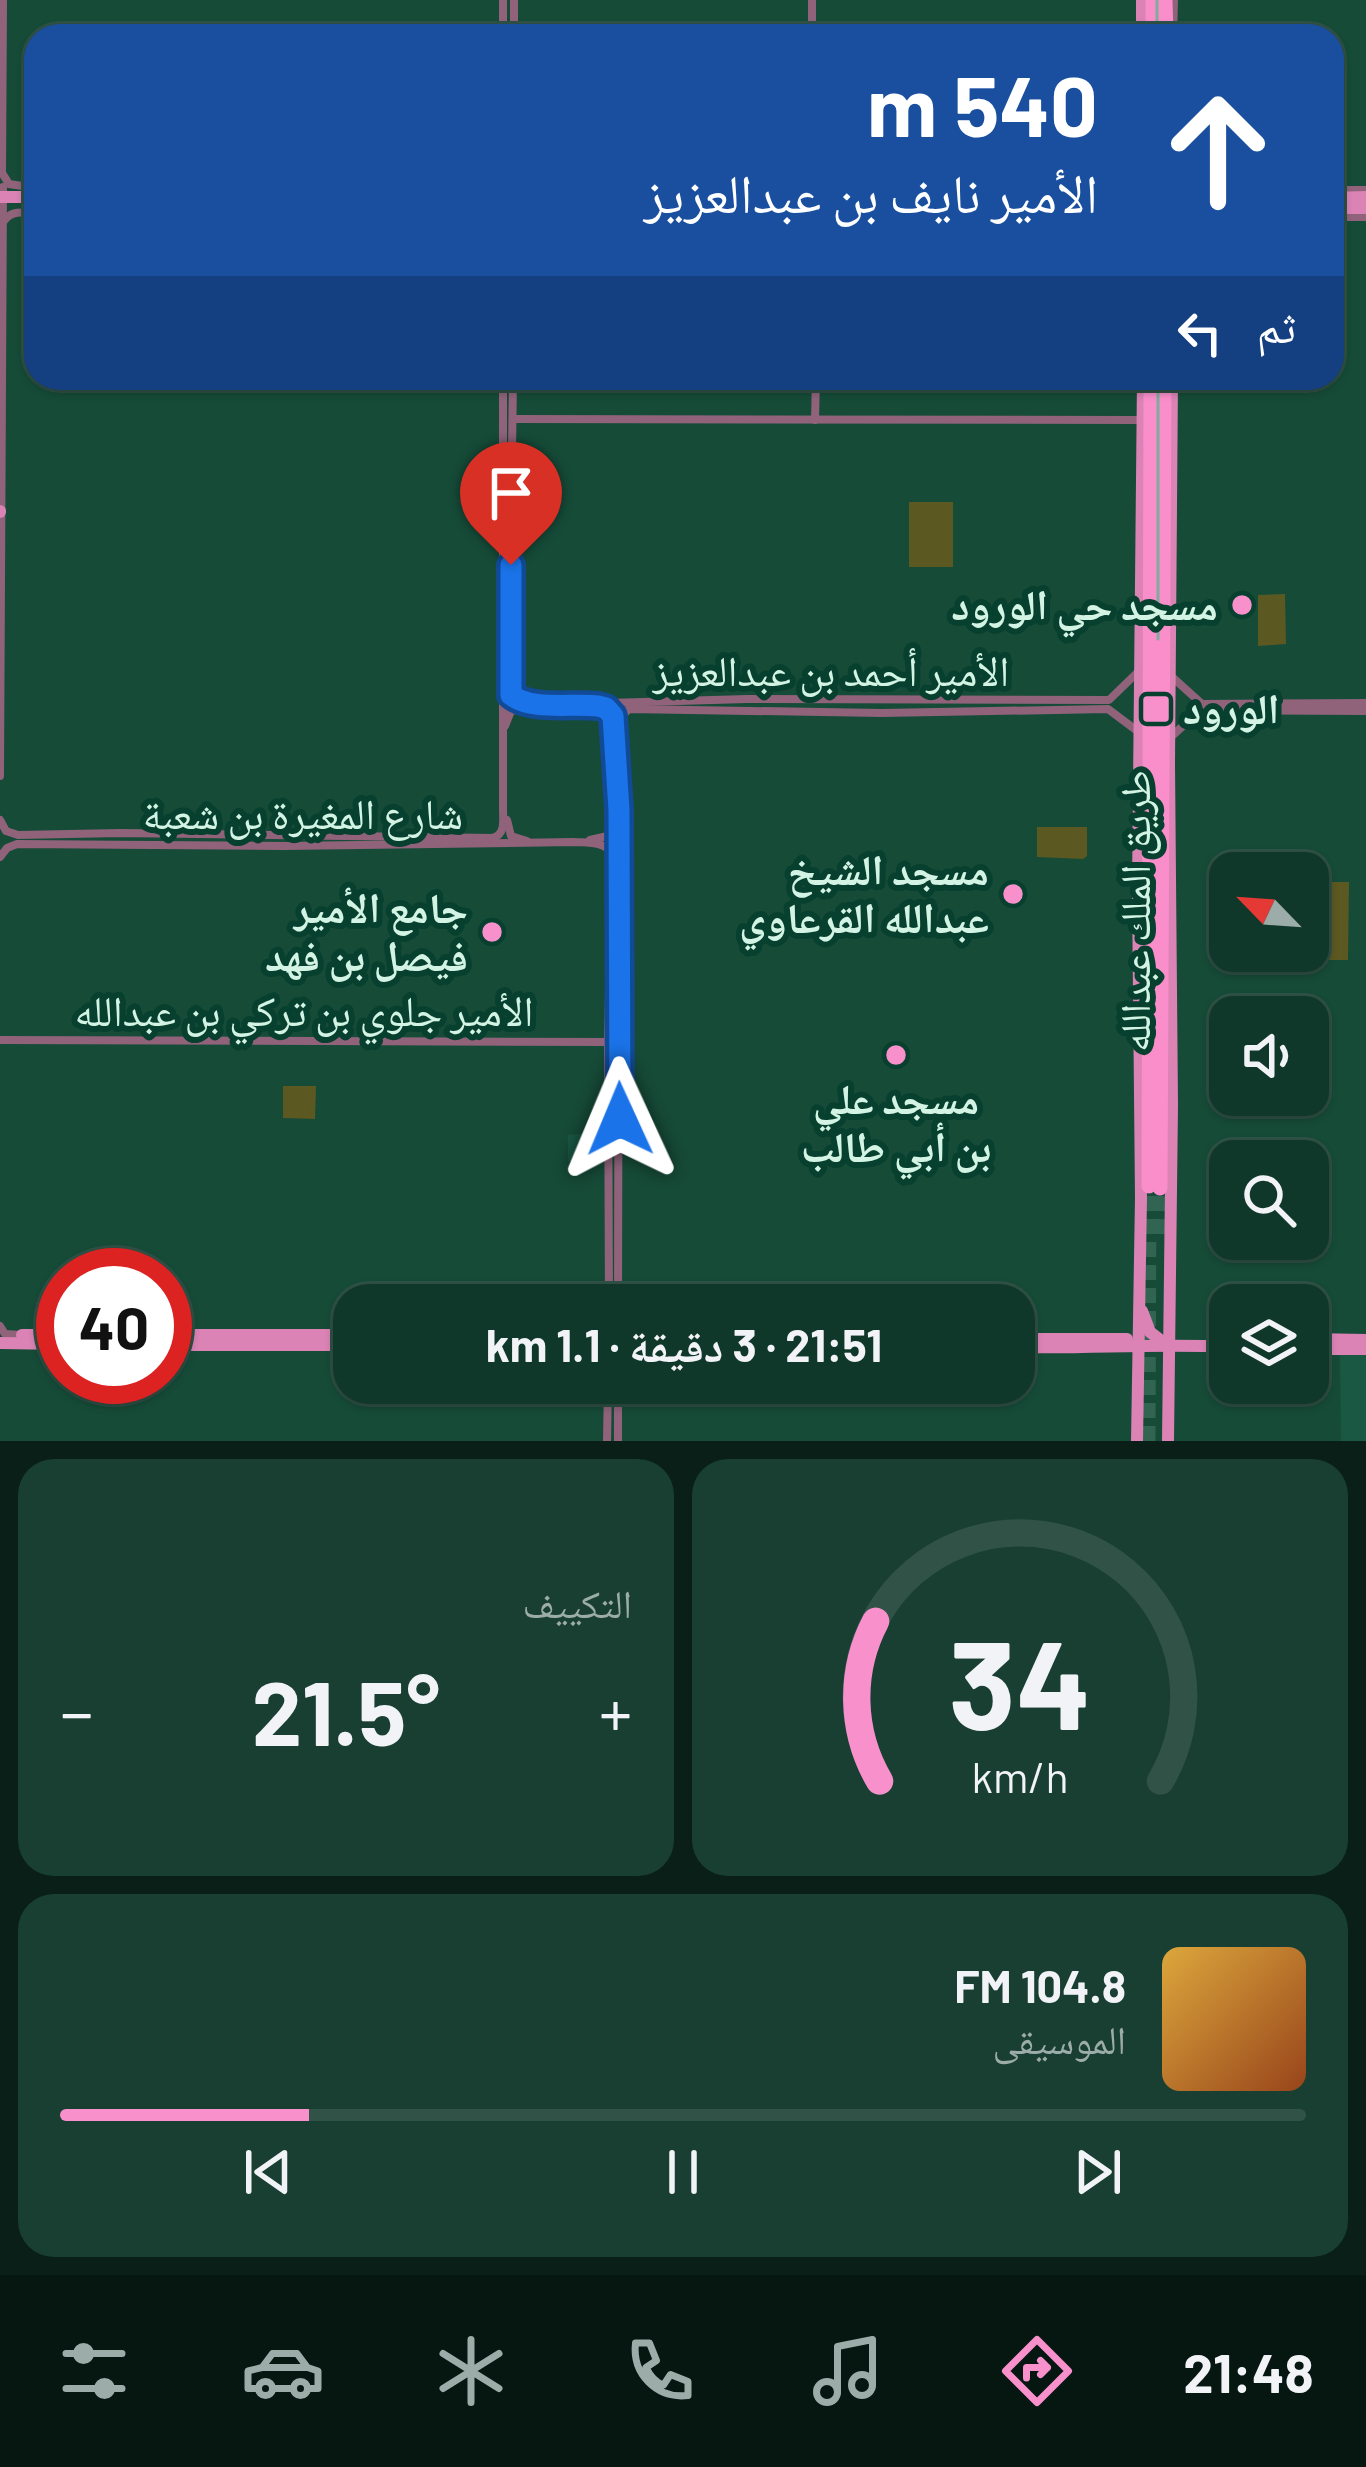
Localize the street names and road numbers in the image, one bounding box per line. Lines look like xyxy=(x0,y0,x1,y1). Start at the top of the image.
street label: الأمير أحمد بن عبدالعزيز xyxy=(652,644,1009,697)
street label: طريق الملك عبدالله xyxy=(1108,770,1161,1052)
street label: شارع المغيرة بن شعبة xyxy=(143,787,463,841)
street label: الأمير جلوي بن تركي بن عبدالله xyxy=(74,984,534,1045)

